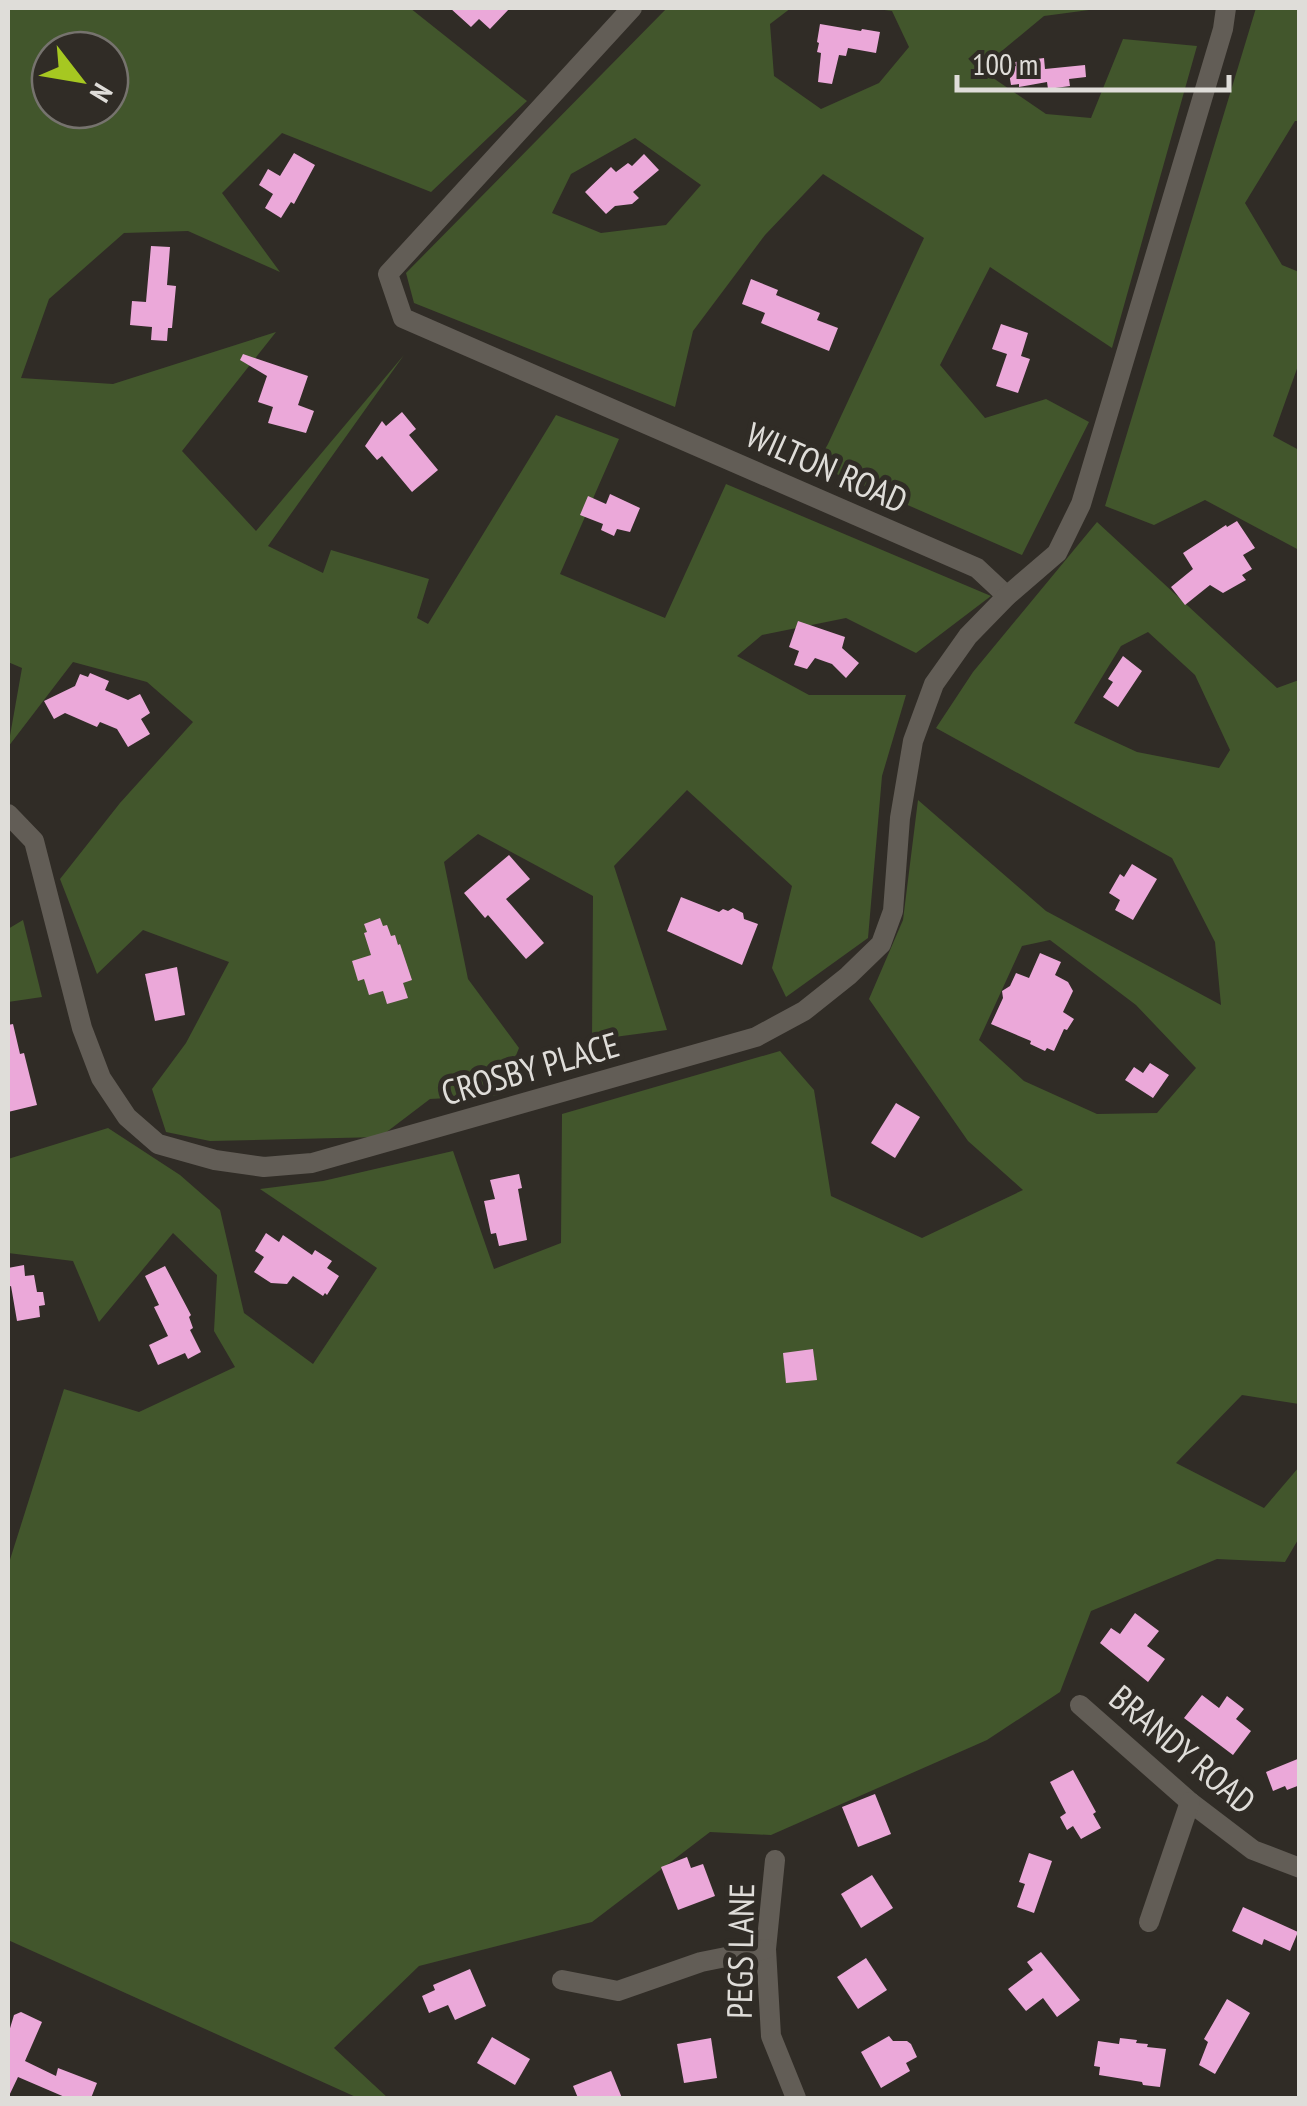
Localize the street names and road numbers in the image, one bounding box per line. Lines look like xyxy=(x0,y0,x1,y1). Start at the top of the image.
street label: WILTON ROAD xyxy=(739,411,915,523)
street label: CROSBY PLACE xyxy=(436,1021,624,1115)
street label: BRANDY ROAD xyxy=(1100,1675,1266,1823)
street label: PEGS LANE xyxy=(716,1883,764,2019)

